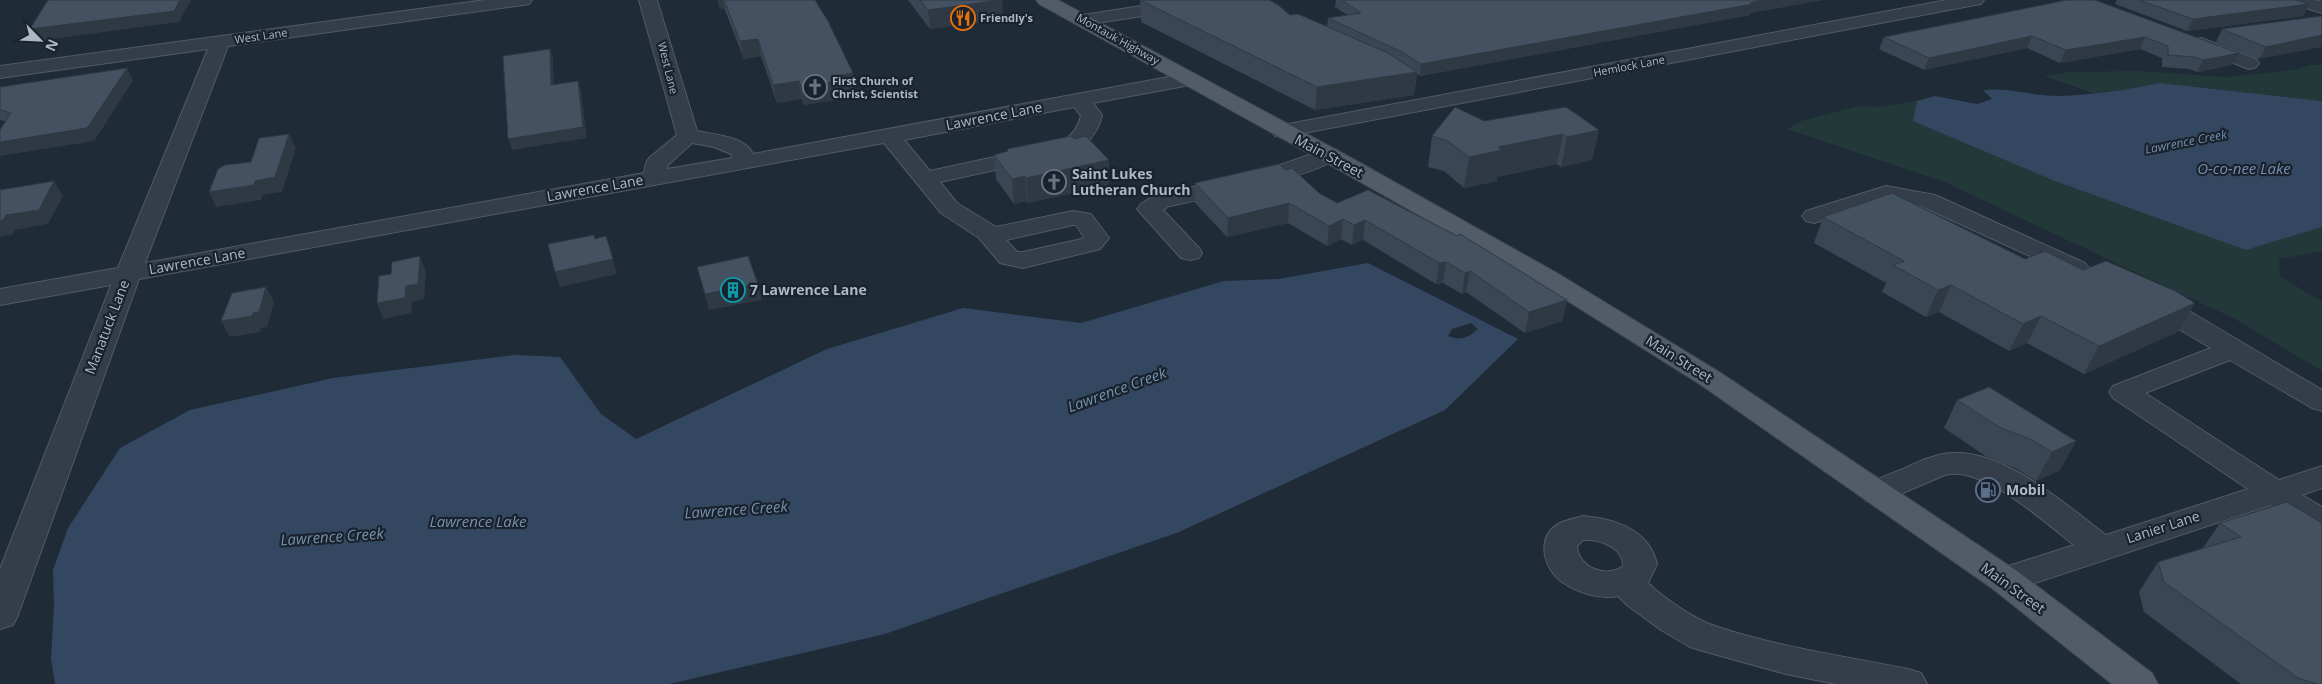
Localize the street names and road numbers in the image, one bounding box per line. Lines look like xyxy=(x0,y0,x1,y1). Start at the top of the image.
street label: Montauk Highway xyxy=(1074,10,1163,68)
street label: West Lane xyxy=(234,24,288,47)
street label: West Lane xyxy=(655,40,682,95)
street label: Hemlock Lane xyxy=(1592,51,1666,80)
street label: Lawrence Lane xyxy=(944,97,1044,134)
street label: Main Street xyxy=(1292,130,1367,182)
street label: Lawrence Lane xyxy=(545,170,645,205)
street label: Lawrence Lane xyxy=(147,243,247,278)
street label: Manatuck Lane xyxy=(80,277,133,377)
street label: Main Street xyxy=(1642,331,1716,387)
street label: Lanier Lane xyxy=(2124,506,2202,547)
street label: Main Street xyxy=(1977,558,2049,617)

